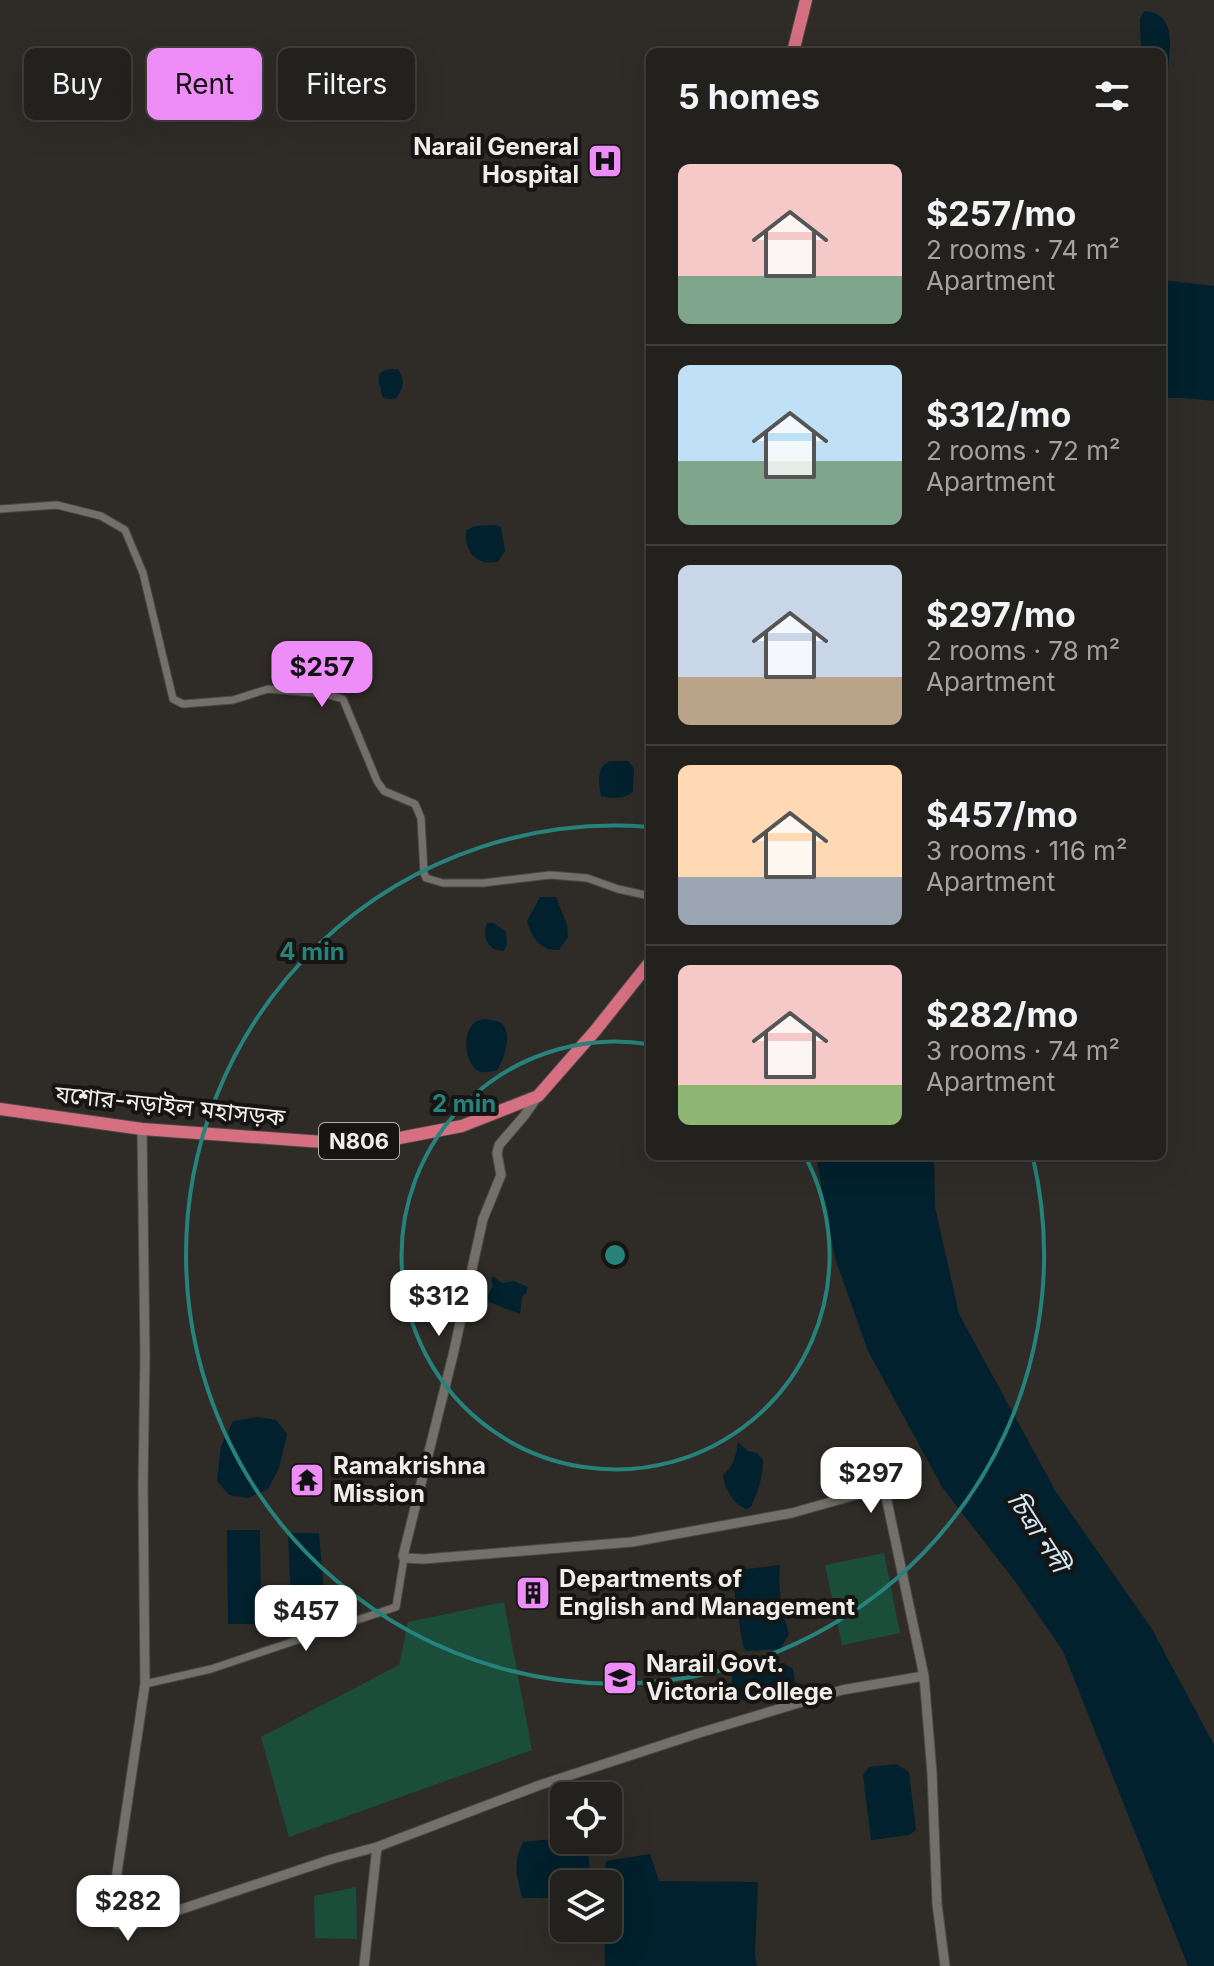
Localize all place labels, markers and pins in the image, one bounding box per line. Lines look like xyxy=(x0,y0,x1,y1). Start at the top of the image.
place label: Narail General Hospital xyxy=(413,132,579,189)
hospital icon: Narail General Hospital xyxy=(586,142,624,180)
pin: $257 xyxy=(275,641,369,709)
centre of rings xyxy=(601,1241,629,1269)
pin: $312 xyxy=(392,1270,486,1338)
pin: $297 xyxy=(824,1447,918,1515)
place label: Ramakrishna Mission xyxy=(333,1451,486,1508)
temple icon: Ramakrishna Mission xyxy=(288,1461,326,1499)
place label: Departments of English and Management xyxy=(559,1564,855,1621)
building icon: Departments of English and Management xyxy=(514,1574,552,1612)
pin: $457 xyxy=(259,1585,353,1653)
place label: Narail Govt. Victoria College xyxy=(646,1649,833,1706)
school or university icon: Narail Govt. Victoria College xyxy=(601,1659,639,1697)
pin: $282 xyxy=(81,1875,175,1943)

